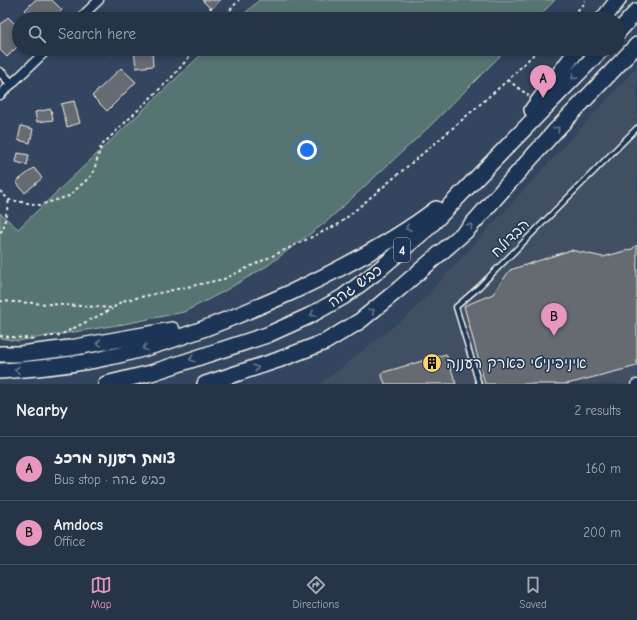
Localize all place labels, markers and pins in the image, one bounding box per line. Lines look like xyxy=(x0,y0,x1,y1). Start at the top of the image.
pin: A xyxy=(530,65,556,98)
pin: B xyxy=(541,303,567,336)
building icon: איניפיניטי פארק רעננה xyxy=(421,352,443,374)
place label: איניפיניטי פארק רעננה xyxy=(446,354,587,372)

